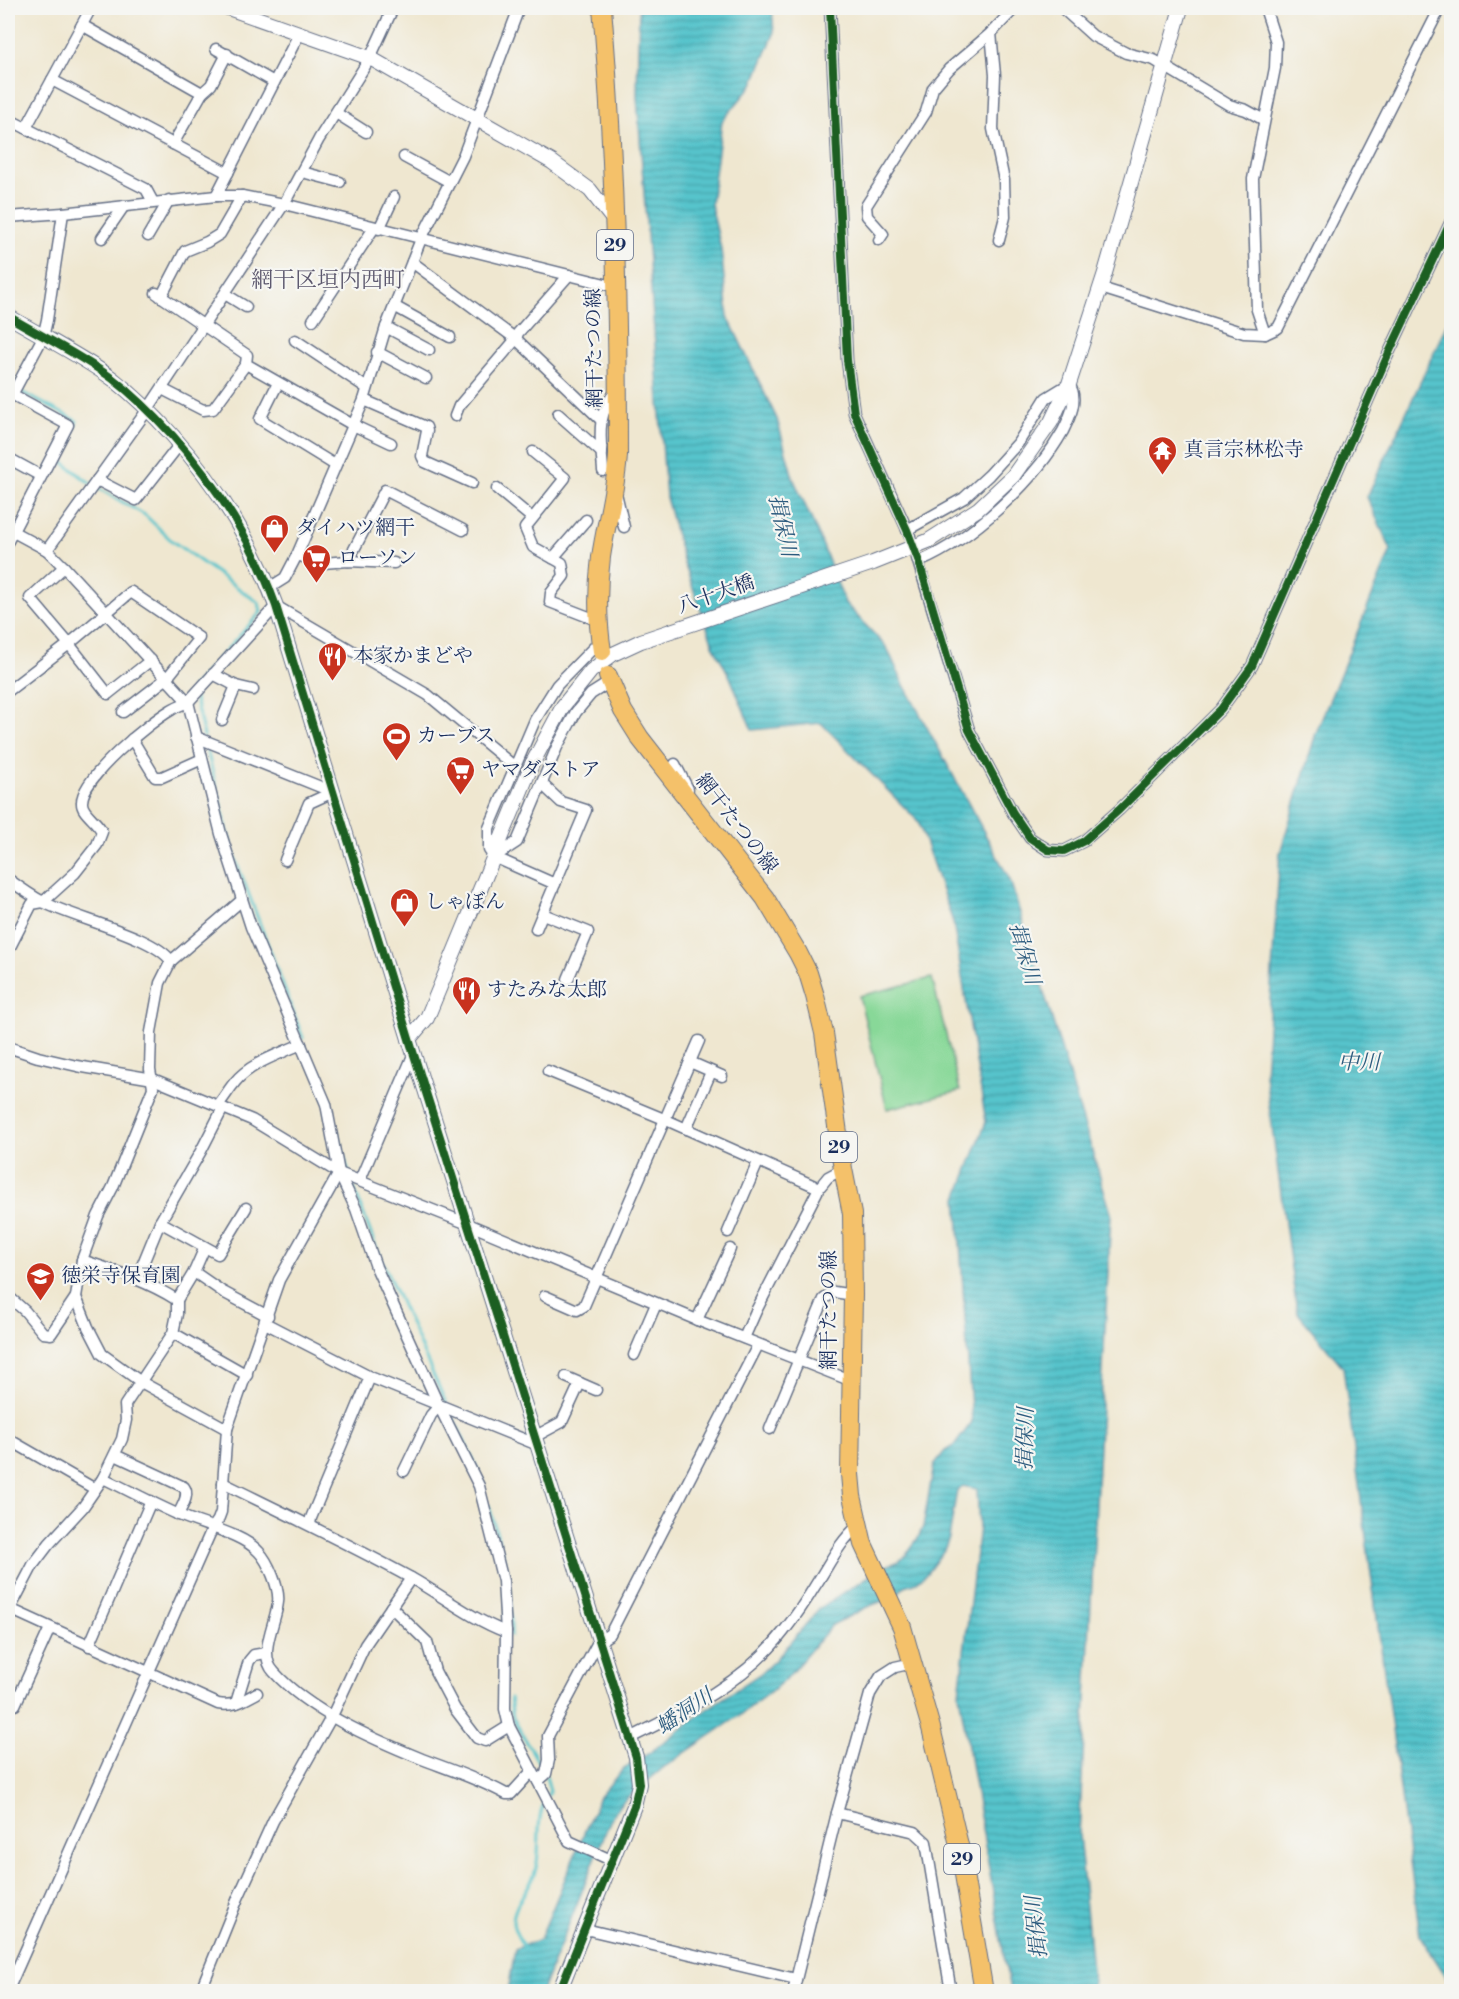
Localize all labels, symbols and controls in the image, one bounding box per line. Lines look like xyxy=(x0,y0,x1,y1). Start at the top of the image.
road number: 29 xyxy=(597,230,633,260)
district label: 網干区垣内西町 xyxy=(251,267,405,294)
street label: 網干たつの線 xyxy=(581,288,609,408)
temple icon: 真言宗林松寺 xyxy=(1147,434,1179,476)
place label: 真言宗林松寺 xyxy=(1184,438,1304,463)
water label: 揖保川 xyxy=(762,492,802,562)
shop icon: ダイハツ網干 xyxy=(259,512,291,554)
place label: ダイハツ網干 xyxy=(296,516,415,541)
supermarket icon: ローソン xyxy=(301,542,333,584)
place label: ローソン xyxy=(338,546,417,571)
street label: 八十大橋 xyxy=(674,570,758,620)
restaurant icon: 本家かまどや xyxy=(316,640,348,682)
place label: 本家かまどや xyxy=(353,644,473,669)
sports icon: カーブス xyxy=(380,720,412,762)
place label: カーブス xyxy=(417,724,495,749)
supermarket icon: ヤマダストア xyxy=(444,754,476,796)
place label: ヤマダストア xyxy=(481,758,600,783)
street label: 網干たつの線 xyxy=(689,769,783,879)
shop icon: しゃぼん xyxy=(388,886,420,928)
place label: しゃぼん xyxy=(425,890,505,915)
water label: 揖保川 xyxy=(1003,920,1046,990)
restaurant icon: すたみな太郎 xyxy=(450,974,482,1016)
place label: すたみな太郎 xyxy=(487,978,607,1003)
water label: 中川 xyxy=(1338,1050,1382,1076)
road number: 29 xyxy=(821,1132,857,1162)
street label: 網干たつの線 xyxy=(817,1250,842,1370)
school or university icon: 徳栄寺保育園 xyxy=(24,1260,56,1302)
place label: 徳栄寺保育園 xyxy=(61,1264,181,1289)
water label: 揖保川 xyxy=(1012,1405,1040,1471)
water label: 蟠洞川 xyxy=(652,1682,720,1740)
road number: 29 xyxy=(944,1844,980,1874)
water label: 揖保川 xyxy=(1021,1892,1053,1960)

